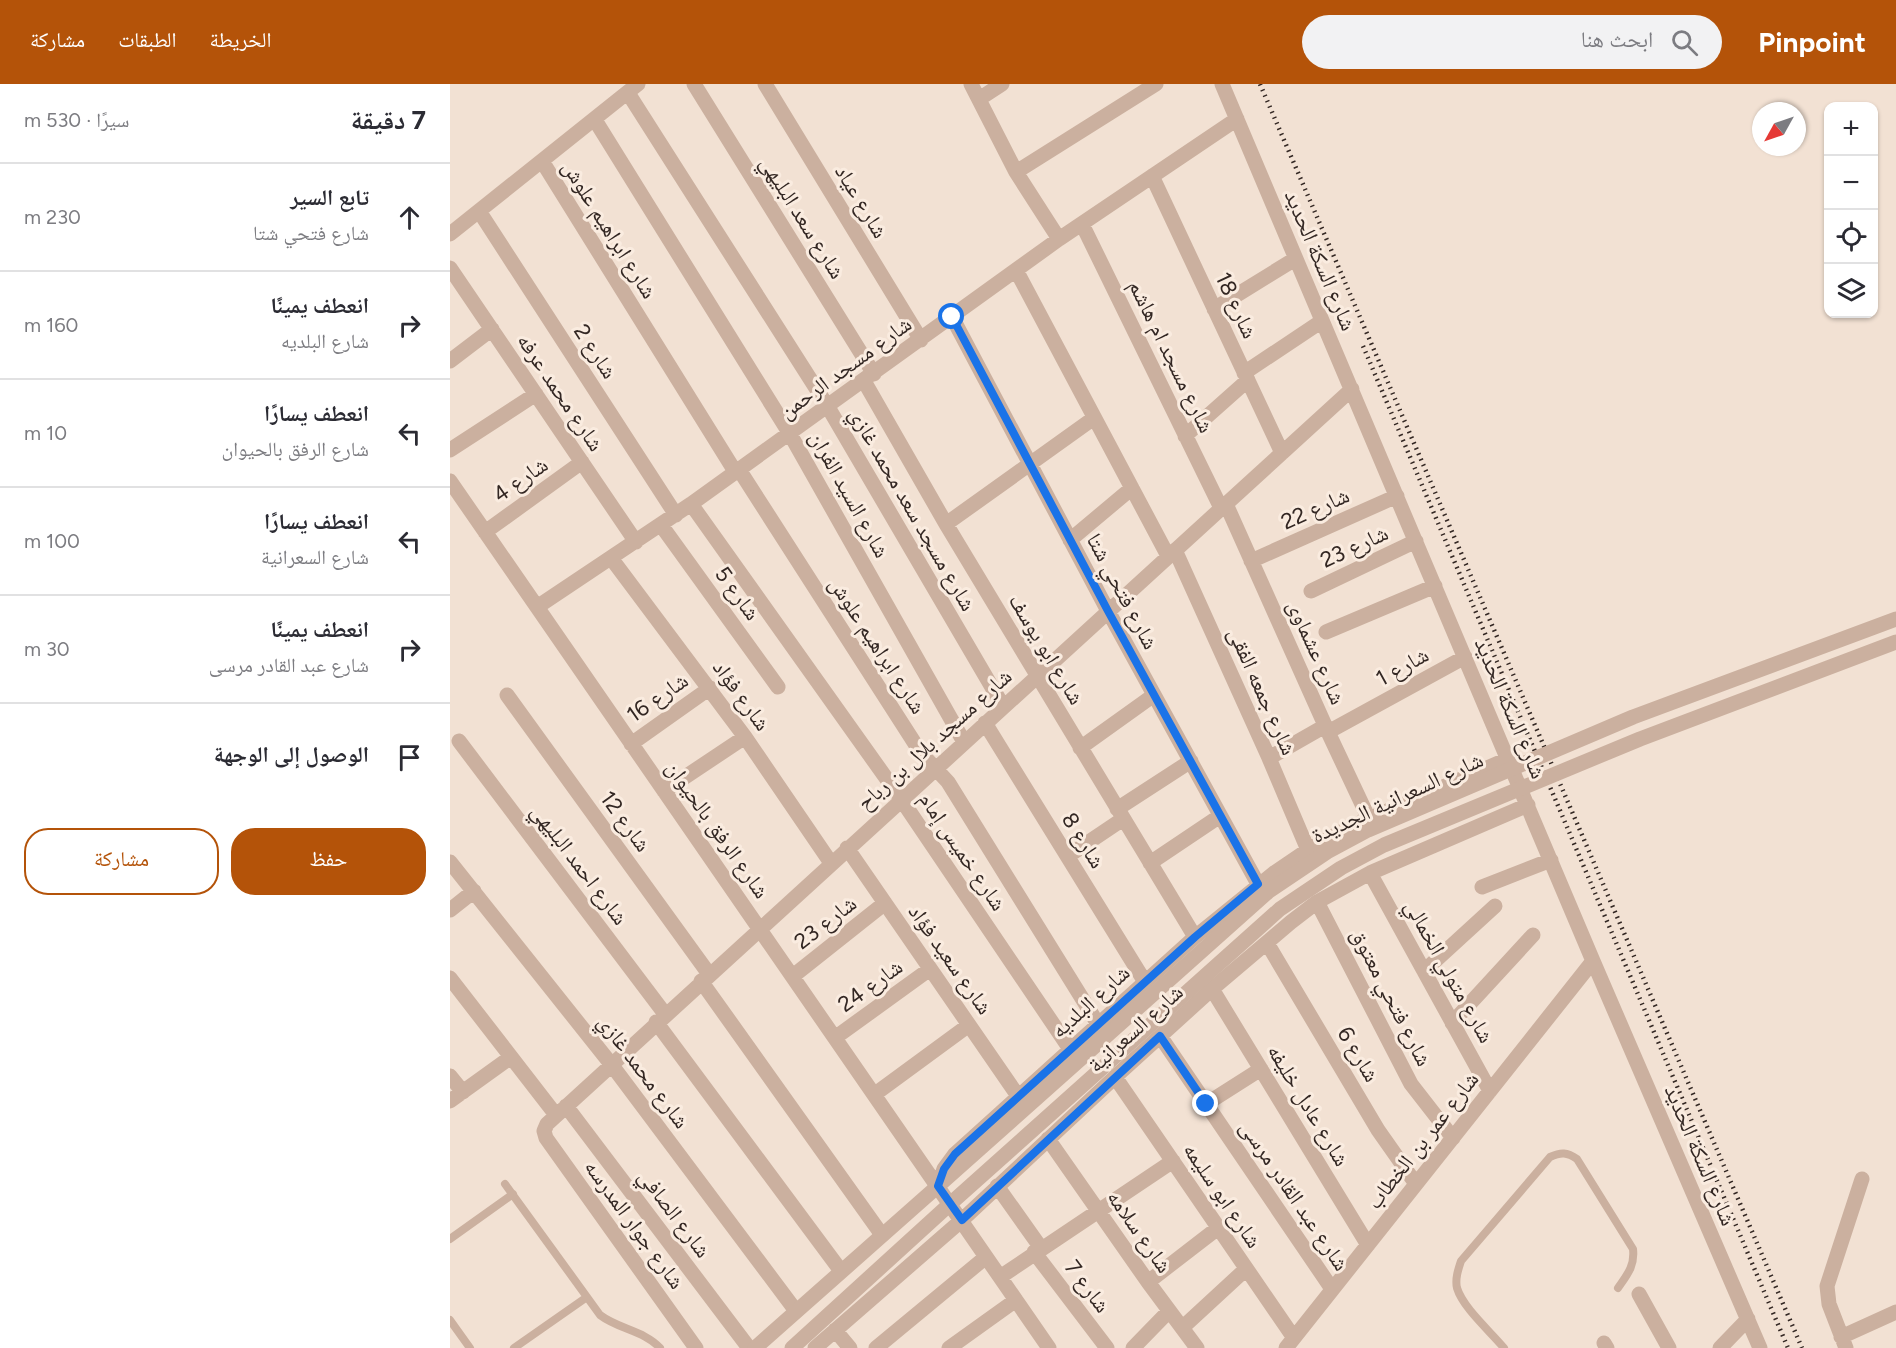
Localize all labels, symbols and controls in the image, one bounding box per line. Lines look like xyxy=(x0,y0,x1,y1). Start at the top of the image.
search box xyxy=(1302,15,1722,69)
text: Pinpoint xyxy=(1758,25,1866,59)
text: ابحث هنا xyxy=(1581,26,1653,53)
icon: search xyxy=(1668,26,1701,59)
text: مشاركة xyxy=(30,27,85,52)
text: الطبقات xyxy=(118,27,177,52)
text: الخريطة xyxy=(210,27,271,52)
north arrow xyxy=(1752,102,1806,156)
map controls xyxy=(1824,102,1878,318)
button: + xyxy=(1824,102,1878,156)
text: 7 دقيقة xyxy=(351,104,426,136)
text: سيرًا · 530 m xyxy=(24,108,129,132)
street label: شارع سعد البليهي xyxy=(751,151,851,286)
street label: شارع ابراهيم علوش xyxy=(555,155,663,304)
button: − xyxy=(1824,156,1878,210)
street label: شارع عياد xyxy=(829,160,894,243)
text: تابع السير xyxy=(290,184,369,211)
street label: شارع السكة الحديد xyxy=(1279,186,1362,335)
icon: ahead xyxy=(393,201,426,234)
text: 230 m xyxy=(24,205,81,229)
button: locate xyxy=(1824,210,1878,264)
text: شارع فتحي شتا xyxy=(253,221,369,245)
button: layers xyxy=(1824,264,1878,318)
street label: شارع 18 xyxy=(1210,268,1264,343)
street label: شارع مسجد ام هاشم xyxy=(1122,275,1220,437)
text: انعطف يمينًا xyxy=(270,292,369,319)
route start xyxy=(938,303,964,329)
icon: right xyxy=(393,309,426,342)
street label: شارع مسجد الرحمن xyxy=(774,310,917,425)
text: 160 m xyxy=(24,313,78,337)
street label: شارع 2 xyxy=(568,319,623,384)
street label: شارع محمد عرفه xyxy=(511,328,610,456)
text: شارع البلديه xyxy=(281,329,369,353)
text: انعطف يسارًا xyxy=(264,400,369,427)
street label: شارع مسجد سعد محمد غازي xyxy=(840,403,982,617)
icon: left xyxy=(393,417,426,450)
text: 10 m xyxy=(24,421,67,445)
street label: شارع السيد الفران xyxy=(804,426,896,562)
text: شارع الرفق بالحيوان xyxy=(222,437,369,461)
street label: شارع 4 xyxy=(488,451,553,508)
street label: شارع 22 xyxy=(1277,482,1354,535)
text: انعطف يسارًا xyxy=(264,508,369,535)
street label: شارع 23 xyxy=(1316,519,1392,574)
icon: left xyxy=(393,525,426,558)
text: 100 m xyxy=(24,529,80,553)
street label: شارع فتحي شتا xyxy=(1078,529,1164,656)
text: شارع السعرانية xyxy=(261,545,369,569)
street label: شارع 5 xyxy=(709,561,766,625)
street label: شارع ابراهيم علوش xyxy=(822,572,932,719)
street label: شارع ابو يوسف xyxy=(1003,589,1090,710)
street label: شارع عشماوى xyxy=(1282,596,1352,709)
text: انعطف يمينًا xyxy=(270,616,369,643)
street label: شارع جمعه الفقى xyxy=(1222,623,1303,759)
icon: right xyxy=(393,633,426,666)
street label: شارع السكة الحديد xyxy=(1469,634,1552,783)
text: 30 m xyxy=(24,637,70,661)
street label: شارع 1 xyxy=(1371,641,1433,692)
text: شارع عبد القادر مرسى xyxy=(209,653,369,677)
street label: شارع فؤاد xyxy=(707,655,776,736)
street label: شارع مسجد بلال بن رباح xyxy=(851,663,1017,816)
street label: شارع 16 xyxy=(621,667,693,728)
text: الوصول إلى الوجهة xyxy=(214,741,369,768)
icon: arrive xyxy=(393,741,426,774)
street label: شارع السعرانية الجديدة xyxy=(1307,746,1487,849)
street label: شارع الرفق بالحيوان xyxy=(660,755,775,903)
street label: شارع 12 xyxy=(594,786,657,857)
street label: شارع خميس إمام xyxy=(912,787,1012,916)
street label: شارع احمد البليهي xyxy=(522,798,634,932)
street label: شارع 8 xyxy=(1056,807,1111,873)
button: مشاركة xyxy=(24,828,219,895)
button: حفظ xyxy=(231,828,426,895)
street label: شارع 23 xyxy=(789,890,862,955)
street label: شارع متولي الخمالي xyxy=(1396,895,1500,1049)
street label: شارع سعيد فؤاد xyxy=(903,899,999,1020)
street label: شارع فتحي معتوق xyxy=(1342,924,1438,1072)
street label: شارع 24 xyxy=(833,953,908,1018)
street label: شارع البلديه xyxy=(1045,959,1135,1044)
street label: شارع السعرانية xyxy=(1082,979,1189,1078)
street label: شارع محمد غازي xyxy=(589,1009,695,1136)
street label: شارع 6 xyxy=(1332,1022,1386,1087)
street label: شارع عادل خليفه xyxy=(1262,1039,1356,1171)
street label: شارع عمر بن الخطاب xyxy=(1360,1066,1484,1214)
street label: شارع السكة الحديد xyxy=(1659,1081,1742,1230)
route end xyxy=(1192,1090,1218,1116)
street label: شارع عبد القادر مرسى xyxy=(1234,1115,1355,1276)
street label: شارع ابو سليمه xyxy=(1178,1138,1268,1253)
street label: شارع جوار المدرسه xyxy=(579,1154,690,1294)
street label: شارع الصافي xyxy=(630,1164,717,1265)
street label: شارع سلامه xyxy=(1101,1185,1178,1278)
street label: شارع 7 xyxy=(1059,1255,1116,1318)

